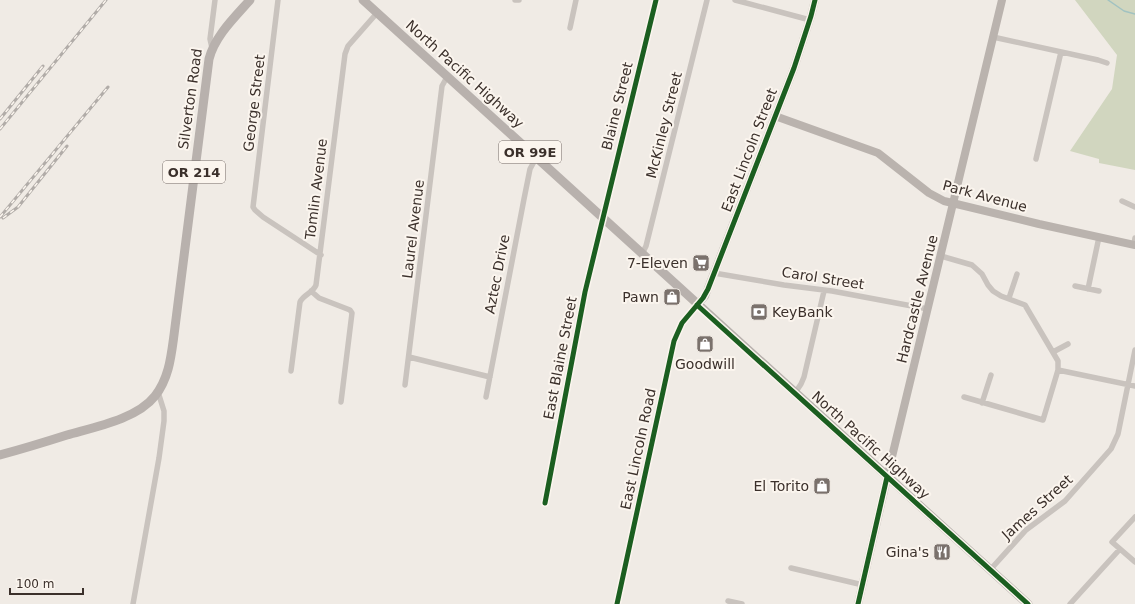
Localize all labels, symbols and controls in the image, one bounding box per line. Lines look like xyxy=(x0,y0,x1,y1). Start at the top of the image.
street label: North Pacific Highway xyxy=(403,17,527,131)
street label: Silverton Road xyxy=(175,47,205,151)
street label: George Street xyxy=(240,53,268,153)
street label: Blaine Street xyxy=(598,60,636,152)
street label: McKinley Street xyxy=(643,69,685,180)
street label: East Lincoln Street xyxy=(718,85,780,214)
street label: Tomlin Avenue xyxy=(302,138,330,241)
road number: OR 99E xyxy=(499,141,561,163)
road number: OR 214 xyxy=(163,161,225,183)
street label: Park Avenue xyxy=(941,177,1029,215)
street label: Laurel Avenue xyxy=(399,179,427,279)
street label: Aztec Drive xyxy=(481,233,513,315)
street label: Hardcastle Avenue xyxy=(893,233,941,365)
supermarket icon: 7-Eleven xyxy=(691,253,711,273)
place label: 7-Eleven xyxy=(627,255,688,271)
street label: Carol Street xyxy=(781,264,866,292)
shop icon: Pawn xyxy=(662,287,682,307)
place label: Pawn xyxy=(622,289,659,305)
street label: East Blaine Street xyxy=(540,295,580,421)
bank icon: KeyBank xyxy=(749,302,769,322)
place label: KeyBank xyxy=(772,304,833,320)
shop icon: Goodwill xyxy=(695,334,715,354)
place label: Goodwill xyxy=(675,356,735,372)
street label: East Lincoln Road xyxy=(617,387,659,511)
street label: North Pacific Highway xyxy=(809,388,933,502)
street label: James Street xyxy=(998,471,1076,543)
shop icon: El Torito xyxy=(812,476,832,496)
place label: El Torito xyxy=(753,478,809,494)
restaurant icon: Gina's xyxy=(932,542,952,562)
place label: Gina's xyxy=(886,544,929,560)
scale bar xyxy=(10,570,83,596)
text: 100 m xyxy=(16,577,54,591)

